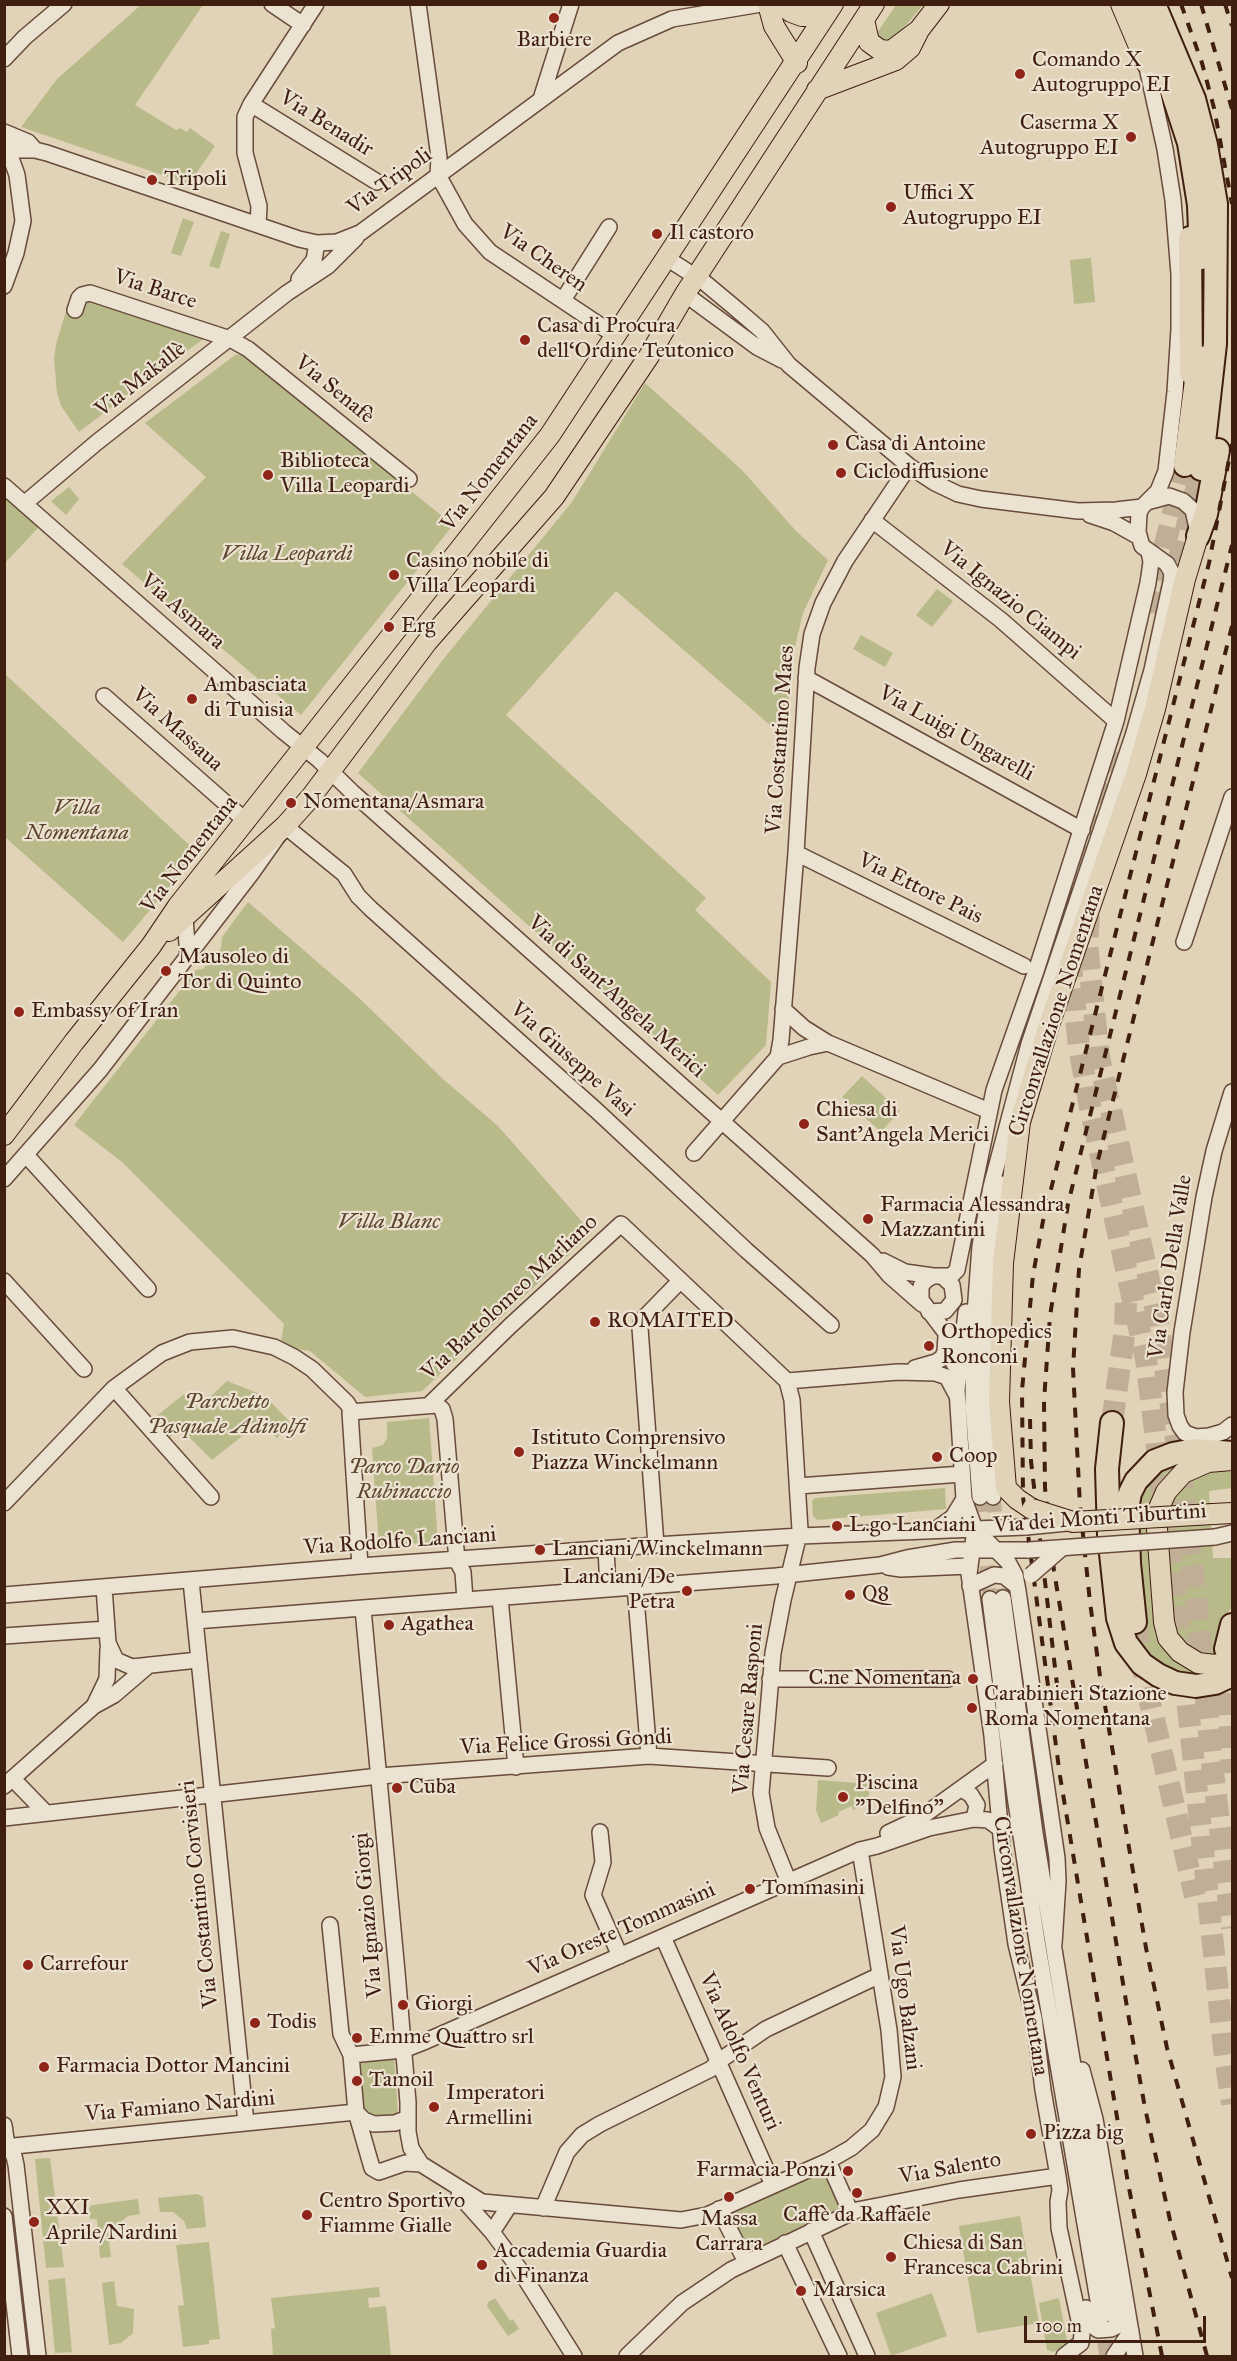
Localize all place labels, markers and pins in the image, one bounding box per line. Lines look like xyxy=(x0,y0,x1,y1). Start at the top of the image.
marker: Barbiere xyxy=(547,11,561,25)
place label: Barbiere xyxy=(516,28,592,54)
place label: Comando X Autogruppo EI xyxy=(1032,48,1171,100)
marker: Comando X Autogruppo EI xyxy=(1013,67,1027,81)
place label: Caserma X Autogruppo EI xyxy=(980,111,1119,162)
marker: Caserma X Autogruppo EI xyxy=(1124,130,1138,144)
place label: Tripoli xyxy=(164,167,227,193)
marker: Tripoli xyxy=(145,173,159,187)
place label: Uffici X Autogruppo EI xyxy=(903,181,1042,232)
marker: Uffici X Autogruppo EI xyxy=(884,200,898,214)
place label: Il castoro xyxy=(669,221,754,247)
marker: Il castoro xyxy=(650,227,664,241)
place label: Casa di Procura dell‘Ordine Teutonico xyxy=(537,314,734,366)
marker: Casa di Procura dell‘Ordine Teutonico xyxy=(518,333,532,347)
place label: Casa di Antoine xyxy=(845,432,986,458)
marker: Casa di Antoine xyxy=(826,438,840,452)
place label: Biblioteca Villa Leopardi xyxy=(280,449,409,500)
place label: Ciclodiffusione xyxy=(853,460,989,486)
marker: Ciclodiffusione xyxy=(834,466,848,480)
marker: Biblioteca Villa Leopardi xyxy=(261,468,275,482)
place label: Casino nobile di Villa Leopardi xyxy=(406,549,549,600)
marker: Casino nobile di Villa Leopardi xyxy=(387,568,401,582)
place label: Erg xyxy=(401,614,435,640)
marker: Erg xyxy=(382,620,396,634)
place label: Ambasciata di Tunisia xyxy=(204,673,307,724)
marker: Ambasciata di Tunisia xyxy=(185,692,199,706)
place label: Nomentana/Asmara xyxy=(303,790,484,816)
marker: Nomentana/Asmara xyxy=(284,796,298,810)
place label: Mausoleo di Tor di Quinto xyxy=(178,945,301,996)
marker: Mausoleo di Tor di Quinto xyxy=(159,964,173,978)
place label: Embassy of Iran xyxy=(31,999,178,1025)
marker: Embassy of Iran xyxy=(12,1005,26,1019)
place label: Chiesa di Sant'Angela Merici xyxy=(816,1098,989,1150)
marker: Chiesa di Sant'Angela Merici xyxy=(797,1117,811,1131)
place label: Farmacia Alessandra Mazzantini xyxy=(880,1193,1064,1244)
marker: Farmacia Alessandra Mazzantini xyxy=(861,1212,875,1226)
place label: ROMAITED xyxy=(607,1309,734,1335)
marker: ROMAITED xyxy=(588,1315,602,1329)
place label: Orthopedics Ronconi xyxy=(941,1320,1052,1372)
marker: Orthopedics Ronconi xyxy=(922,1339,936,1353)
place label: Istituto Comprensivo Piazza Winckelmann xyxy=(531,1426,725,1478)
place label: Coop xyxy=(949,1444,998,1470)
marker: Istituto Comprensivo Piazza Winckelmann xyxy=(512,1445,526,1459)
marker: Coop xyxy=(930,1450,944,1464)
place label: L.go Lanciani xyxy=(849,1513,976,1539)
marker: L.go Lanciani xyxy=(830,1519,844,1533)
place label: Lanciani/Winckelmann xyxy=(552,1537,763,1563)
marker: Lanciani/Winckelmann xyxy=(533,1543,547,1557)
place label: Lanciani/De Petra xyxy=(563,1565,675,1616)
place label: Q8 xyxy=(862,1582,889,1608)
marker: Lanciani/De Petra xyxy=(680,1584,694,1598)
marker: Q8 xyxy=(843,1588,857,1602)
place label: Agathea xyxy=(401,1612,474,1638)
marker: Agathea xyxy=(382,1618,396,1632)
place label: C.ne Nomentana xyxy=(809,1666,961,1692)
marker: C.ne Nomentana xyxy=(966,1672,980,1686)
place label: Carabinieri Stazione Roma Nomentana xyxy=(984,1682,1167,1734)
marker: Carabinieri Stazione Roma Nomentana xyxy=(965,1701,979,1715)
place label: Piscina "Delfino" xyxy=(855,1771,944,1822)
place label: Cuba xyxy=(409,1775,456,1801)
marker: Cuba xyxy=(390,1781,404,1795)
marker: Piscina "Delfino" xyxy=(836,1790,850,1804)
place label: Tommasini xyxy=(762,1876,865,1902)
marker: Tommasini xyxy=(743,1882,757,1896)
place label: Carrefour xyxy=(40,1952,128,1978)
marker: Carrefour xyxy=(21,1958,35,1972)
place label: Giorgi xyxy=(415,1992,473,2018)
marker: Giorgi xyxy=(396,1998,410,2012)
place label: Todis xyxy=(267,2010,317,2036)
marker: Todis xyxy=(248,2016,262,2030)
place label: Emme Quattro srl xyxy=(369,2025,534,2051)
marker: Emme Quattro srl xyxy=(350,2031,364,2045)
place label: Farmacia Dottor Mancini xyxy=(56,2054,290,2080)
marker: Farmacia Dottor Mancini xyxy=(37,2060,51,2074)
place label: Tamoil xyxy=(369,2068,434,2094)
marker: Tamoil xyxy=(350,2074,364,2088)
place label: Imperatori Armellini xyxy=(446,2081,545,2132)
marker: Imperatori Armellini xyxy=(427,2100,441,2114)
place label: Pizza big xyxy=(1043,2121,1123,2147)
marker: Pizza big xyxy=(1024,2127,1038,2141)
place label: Farmacia Ponzi xyxy=(696,2158,836,2184)
marker: Farmacia Ponzi xyxy=(841,2164,855,2178)
marker: Caffè da Raffaele xyxy=(850,2186,864,2200)
place label: Centro Sportivo Fiamme Gialle xyxy=(319,2189,465,2240)
marker: Massa Carrara xyxy=(722,2190,736,2204)
place label: XXI Aprile/Nardini xyxy=(46,2196,178,2248)
place label: Caffè da Raffaele xyxy=(783,2203,931,2229)
place label: Massa Carrara xyxy=(695,2207,763,2258)
marker: Centro Sportivo Fiamme Gialle xyxy=(300,2208,314,2222)
marker: XXI Aprile/Nardini xyxy=(27,2215,41,2229)
place label: Chiesa di San Francesca Cabrini xyxy=(903,2231,1063,2282)
place label: Accademia Guardia di Finanza xyxy=(494,2239,667,2290)
marker: Chiesa di San Francesca Cabrini xyxy=(884,2250,898,2264)
marker: Accademia Guardia di Finanza xyxy=(475,2258,489,2272)
place label: Marsica xyxy=(813,2278,886,2304)
marker: Marsica xyxy=(794,2284,808,2298)

